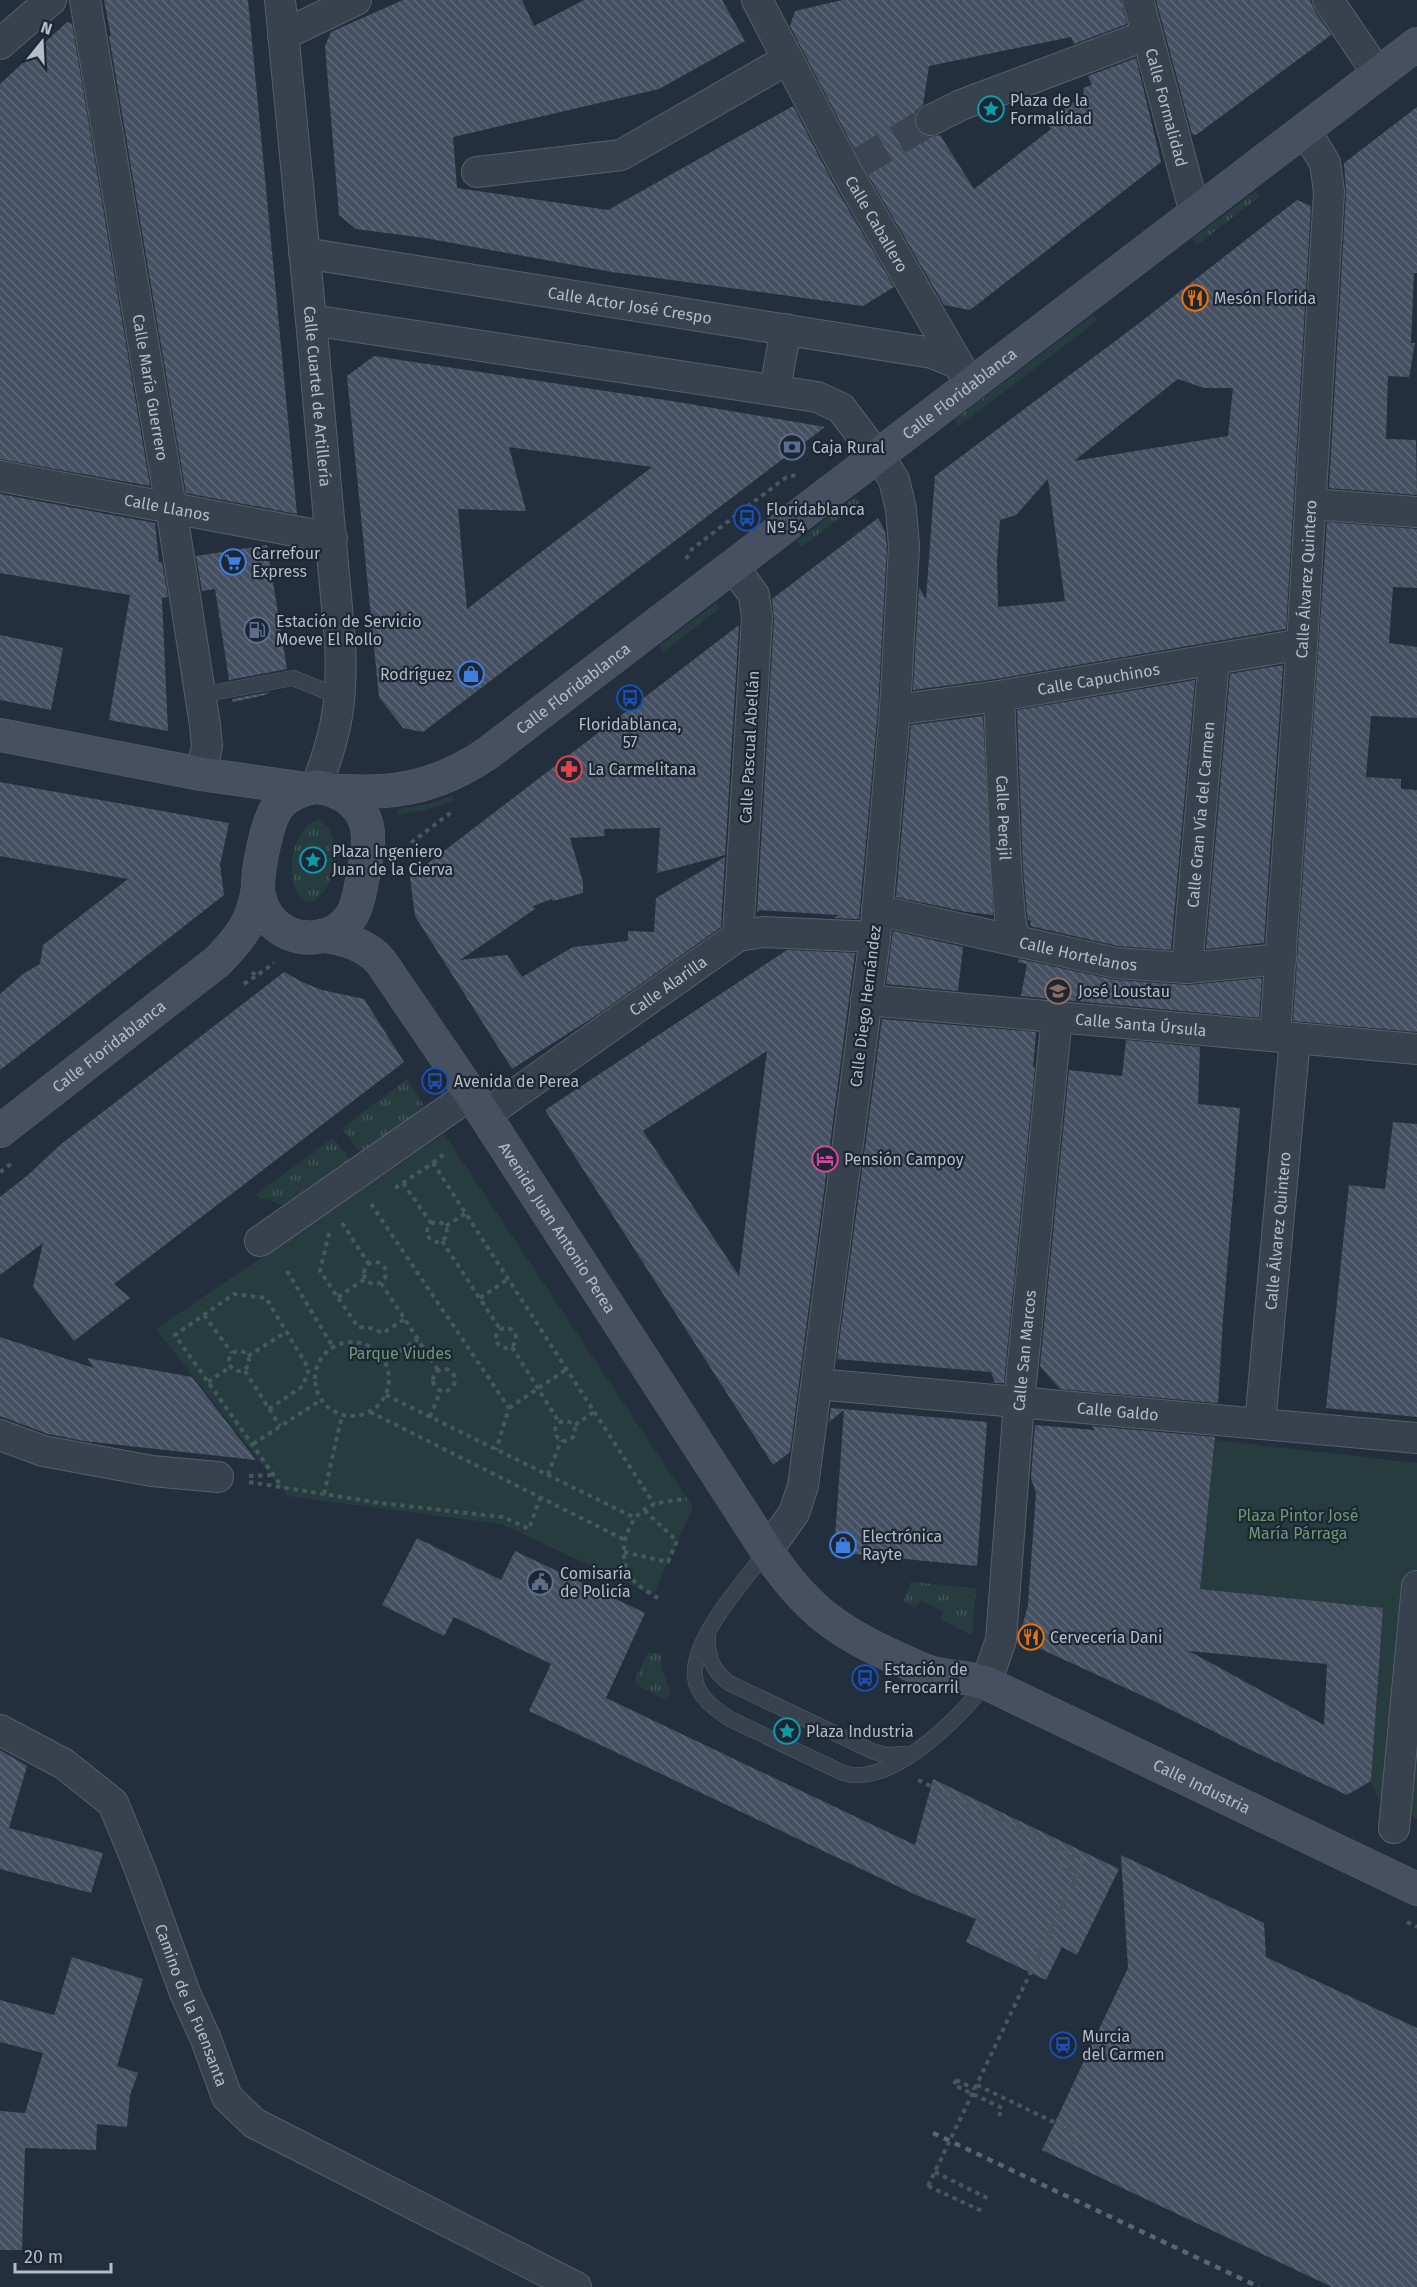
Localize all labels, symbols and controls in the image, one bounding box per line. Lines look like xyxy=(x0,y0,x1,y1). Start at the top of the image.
north arrow xyxy=(12,12,72,72)
text: N xyxy=(39,18,54,39)
street label: Calle Formalidad xyxy=(1141,46,1191,169)
place label: Plaza de la Formalidad xyxy=(1010,91,1092,128)
place icon: Plaza de la Formalidad xyxy=(976,94,1006,124)
street label: Calle Caballero xyxy=(841,173,912,276)
street label: Calle Actor José Crespo xyxy=(546,283,713,328)
restaurant icon: Mesón Florida xyxy=(1180,283,1210,313)
place label: Mesón Florida xyxy=(1214,289,1316,308)
street label: Calle Cuartel de Artillería xyxy=(300,305,335,487)
street label: Calle María Guerrero xyxy=(128,313,172,462)
street label: Calle Floridablanca xyxy=(899,344,1021,443)
bank icon: Caja Rural xyxy=(777,432,807,462)
place label: Caja Rural xyxy=(812,438,885,457)
street label: Calle Llanos xyxy=(123,490,212,525)
street label: Calle Álvarez Quintero xyxy=(1292,499,1321,659)
place label: Floridablanca Nº 54 xyxy=(766,500,865,537)
bus stop icon: Floridablanca Nº 54 xyxy=(732,503,762,533)
place label: Carrefour Express xyxy=(252,544,321,581)
supermarket icon: Carrefour Express xyxy=(218,547,248,577)
place label: Estación de Servicio Moeve El Rollo xyxy=(276,612,421,649)
fuel station icon: Estación de Servicio Moeve El Rollo xyxy=(242,615,272,645)
street label: Calle Floridablanca xyxy=(512,639,634,738)
shop icon: Rodríguez xyxy=(456,659,486,689)
street label: Calle Capuchinos xyxy=(1036,660,1161,699)
place label: Rodríguez xyxy=(380,665,452,684)
street label: Calle Pascual Abellán xyxy=(736,670,763,824)
bus stop icon: Floridablanca, 57 xyxy=(615,683,645,713)
place label: Floridablanca, 57 xyxy=(579,715,682,752)
street label: Calle Gran Vía del Carmen xyxy=(1183,721,1219,909)
pharmacy icon: La Carmelitana xyxy=(554,754,584,784)
place label: La Carmelitana xyxy=(588,760,697,779)
street label: Calle Perejil xyxy=(992,775,1015,861)
place label: Plaza Ingeniero Juan de la Cierva xyxy=(332,842,453,879)
place icon: Plaza Ingeniero Juan de la Cierva xyxy=(298,845,328,875)
street label: Calle Diego Hernández xyxy=(846,924,885,1088)
street label: Calle Hortelanos xyxy=(1017,933,1138,974)
street label: Calle Alarilla xyxy=(626,952,711,1020)
school or university icon: José Loustau xyxy=(1043,976,1073,1006)
place label: José Loustau xyxy=(1078,982,1170,1001)
street label: Calle Floridablanca xyxy=(49,996,170,1097)
street label: Calle Santa Úrsula xyxy=(1074,1010,1207,1040)
bus stop icon: Avenida de Perea xyxy=(420,1066,450,1096)
place label: Avenida de Perea xyxy=(454,1072,579,1091)
street label: Avenida Juan Antonio Perea xyxy=(495,1139,619,1317)
hotel icon: Pensión Campoy xyxy=(810,1144,840,1174)
place label: Pensión Campoy xyxy=(844,1150,964,1169)
street label: Calle Álvarez Quintero xyxy=(1261,1151,1295,1311)
street label: Calle San Marcos xyxy=(1009,1289,1040,1412)
park label: Parque Viudes xyxy=(348,1344,452,1363)
street label: Calle Galdo xyxy=(1076,1398,1159,1425)
park label: Plaza Pintor José María Párraga xyxy=(1237,1506,1359,1543)
place label: Electrónica Rayte xyxy=(862,1527,942,1564)
shop icon: Electrónica Rayte xyxy=(828,1530,858,1560)
place label: Comisaría de Policía xyxy=(560,1564,632,1601)
public building icon: Comisaría de Policía xyxy=(525,1567,555,1597)
restaurant icon: Cervecería Dani xyxy=(1016,1622,1046,1652)
place label: Cervecería Dani xyxy=(1050,1628,1162,1647)
place label: Estación de Ferrocarril xyxy=(884,1660,968,1697)
bus stop icon: Estación de Ferrocarril xyxy=(850,1663,880,1693)
place icon: Plaza Industria xyxy=(772,1716,802,1746)
place label: Plaza Industria xyxy=(806,1722,914,1741)
street label: Calle Industria xyxy=(1150,1755,1253,1818)
street label: Camino de la Fuensanta xyxy=(151,1921,231,2089)
place label: Murcia del Carmen xyxy=(1082,2027,1165,2064)
station icon: Murcia del Carmen xyxy=(1048,2030,1078,2060)
scale bar xyxy=(15,2236,111,2274)
text: 20 m xyxy=(24,2246,63,2268)

